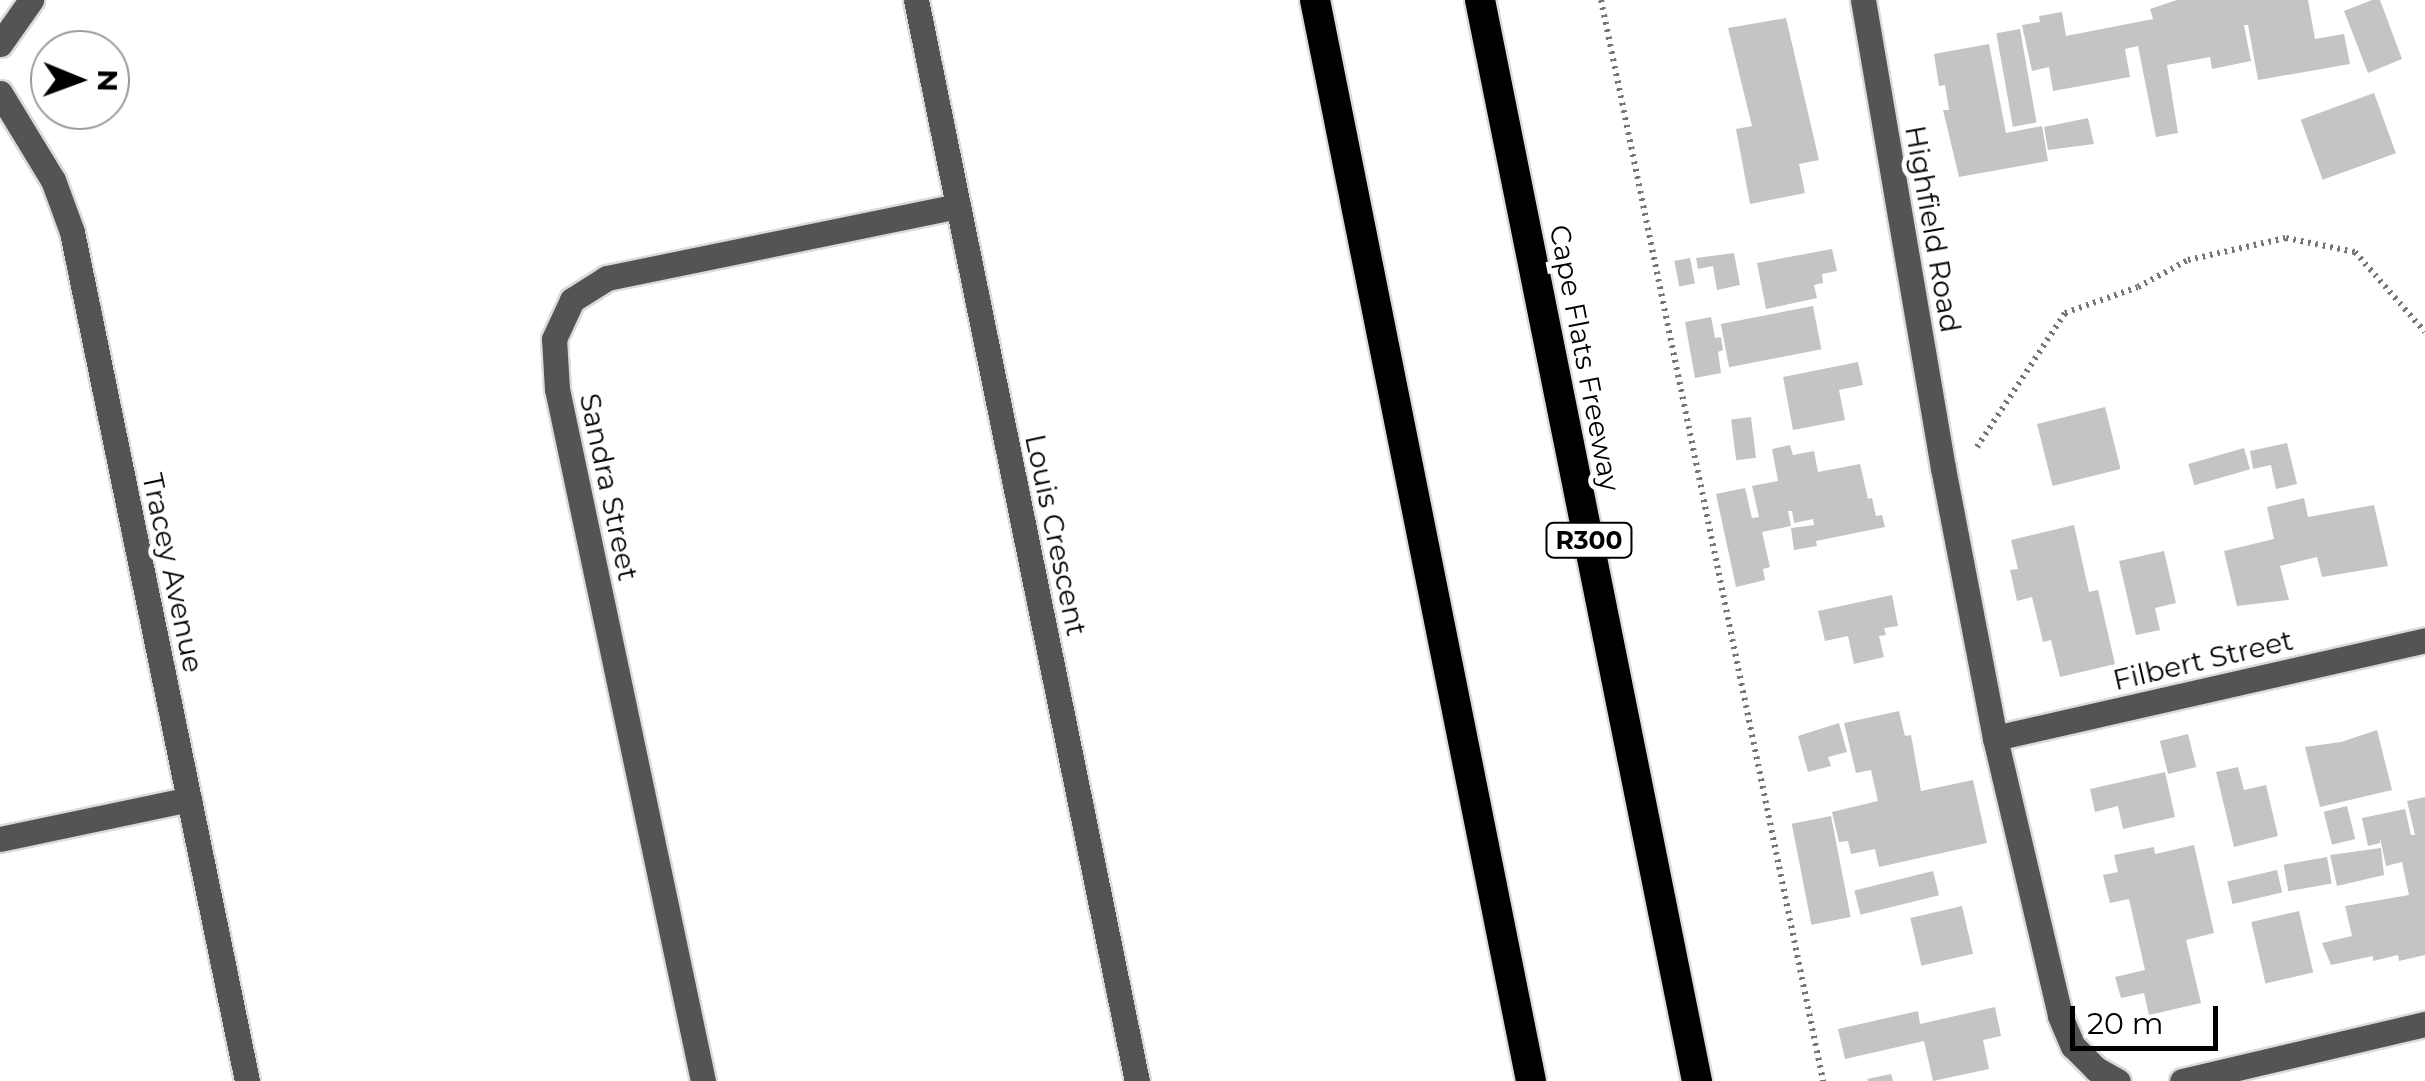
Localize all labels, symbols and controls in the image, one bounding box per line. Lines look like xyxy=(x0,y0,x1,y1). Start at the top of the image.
north arrow xyxy=(30,30,130,130)
text: N xyxy=(91,69,125,92)
street label: Highfield Road xyxy=(1898,123,1968,335)
street label: Cape Flats Freeway xyxy=(1543,222,1627,494)
street label: Sandra Street xyxy=(573,390,645,584)
street label: Louis Crescent xyxy=(1018,431,1094,639)
street label: Tracey Avenue xyxy=(135,470,211,676)
road number: R300 xyxy=(1544,520,1634,560)
street label: Filbert Street xyxy=(2110,623,2296,697)
scale bar xyxy=(2075,986,2222,1048)
text: 20 m xyxy=(2087,1005,2164,1042)

